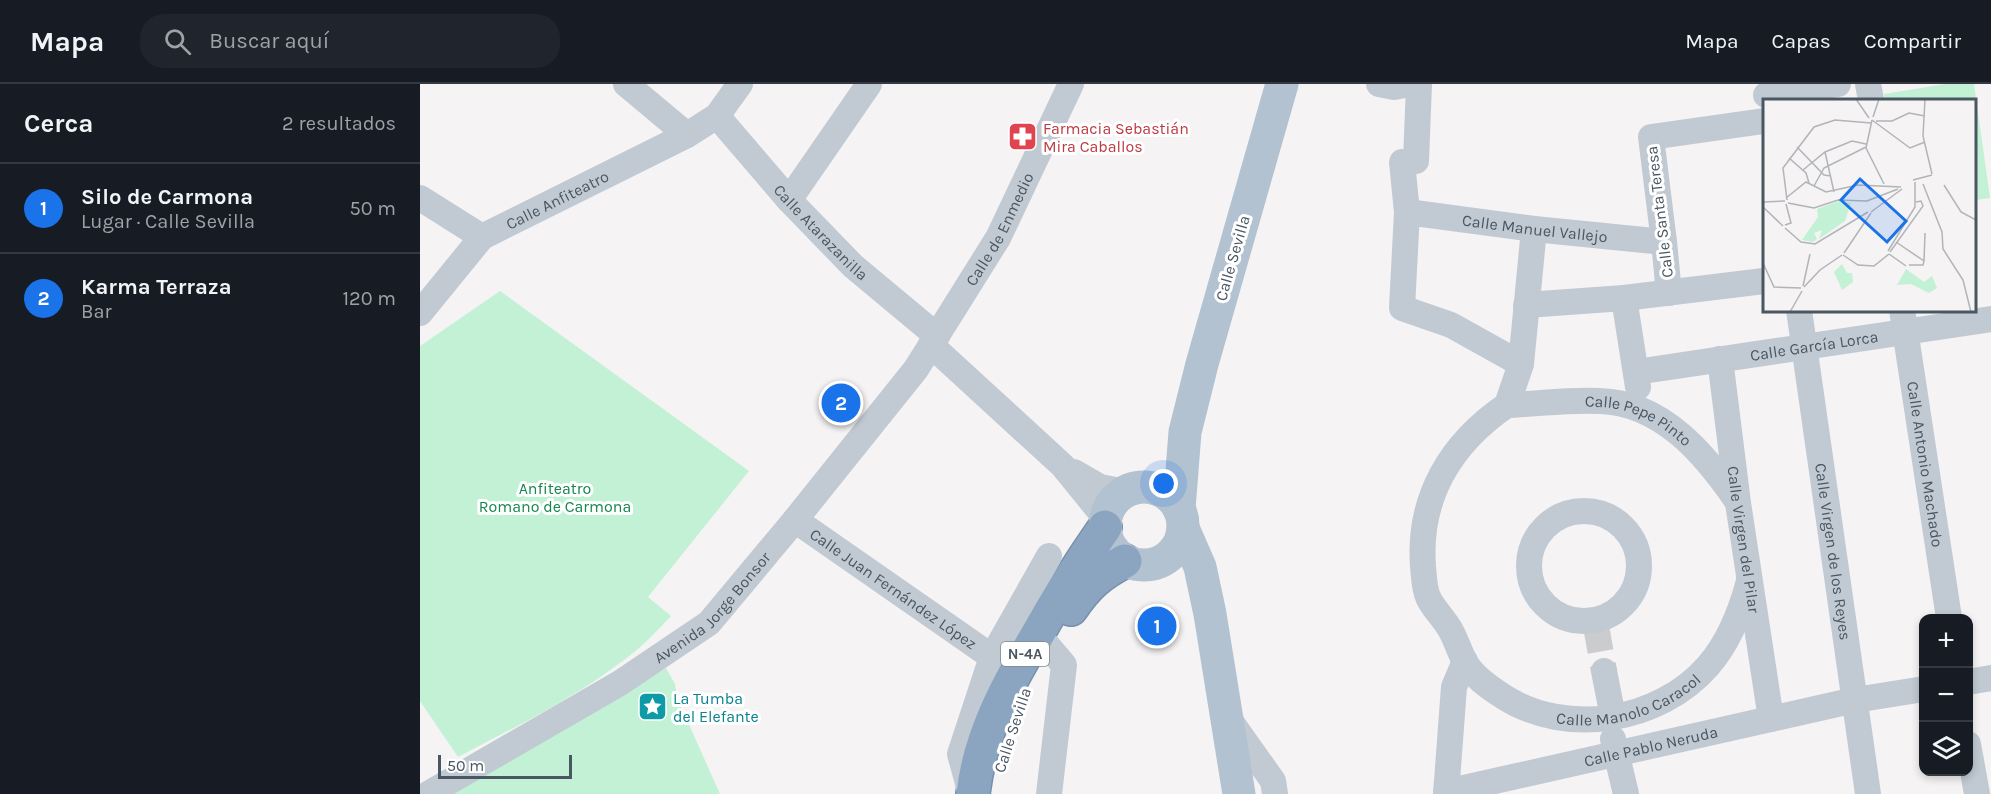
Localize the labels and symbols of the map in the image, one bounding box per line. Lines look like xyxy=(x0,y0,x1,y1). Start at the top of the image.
inset map xyxy=(1763,99,1976,312)
place label: Farmacia Sebastián Mira Caballos xyxy=(1043,119,1189,156)
pharmacy icon: Farmacia Sebastián Mira Caballos xyxy=(1006,121,1038,153)
street label: Calle Santa Teresa xyxy=(1642,145,1677,279)
street label: Calle Anfiteatro xyxy=(503,167,612,234)
street label: Calle de Enmedio xyxy=(962,169,1038,289)
street label: Calle Atarazanilla xyxy=(770,180,872,284)
street label: Calle Manuel Vallejo xyxy=(1461,210,1608,246)
street label: Calle Sevilla xyxy=(1211,213,1254,303)
street label: Calle García Lorca xyxy=(1749,327,1879,365)
pin: 2 xyxy=(822,380,860,426)
street label: Calle Antonio Machado xyxy=(1903,380,1947,549)
street label: Calle Pepe Pinto xyxy=(1585,391,1695,450)
street label: Calle Virgen de los Reyes xyxy=(1811,462,1855,641)
street label: Calle Virgen del Pilar xyxy=(1723,465,1764,615)
your location xyxy=(1149,469,1178,498)
park label: Anfiteatro Romano de Carmona xyxy=(479,479,631,516)
street label: Calle Juan Fernández López xyxy=(806,524,980,653)
street label: Avenida Jorge Bonsor xyxy=(650,548,775,667)
pin: 1 xyxy=(1138,604,1176,648)
road number: N-4A xyxy=(1001,642,1049,666)
street label: Calle Manolo Caracol xyxy=(1555,670,1705,730)
street label: Calle Sevilla xyxy=(990,685,1035,775)
place label: La Tumba del Elefante xyxy=(673,689,759,726)
place icon: La Tumba del Elefante xyxy=(636,691,668,723)
street label: Calle Pablo Neruda xyxy=(1582,722,1720,771)
scale bar xyxy=(438,752,572,780)

